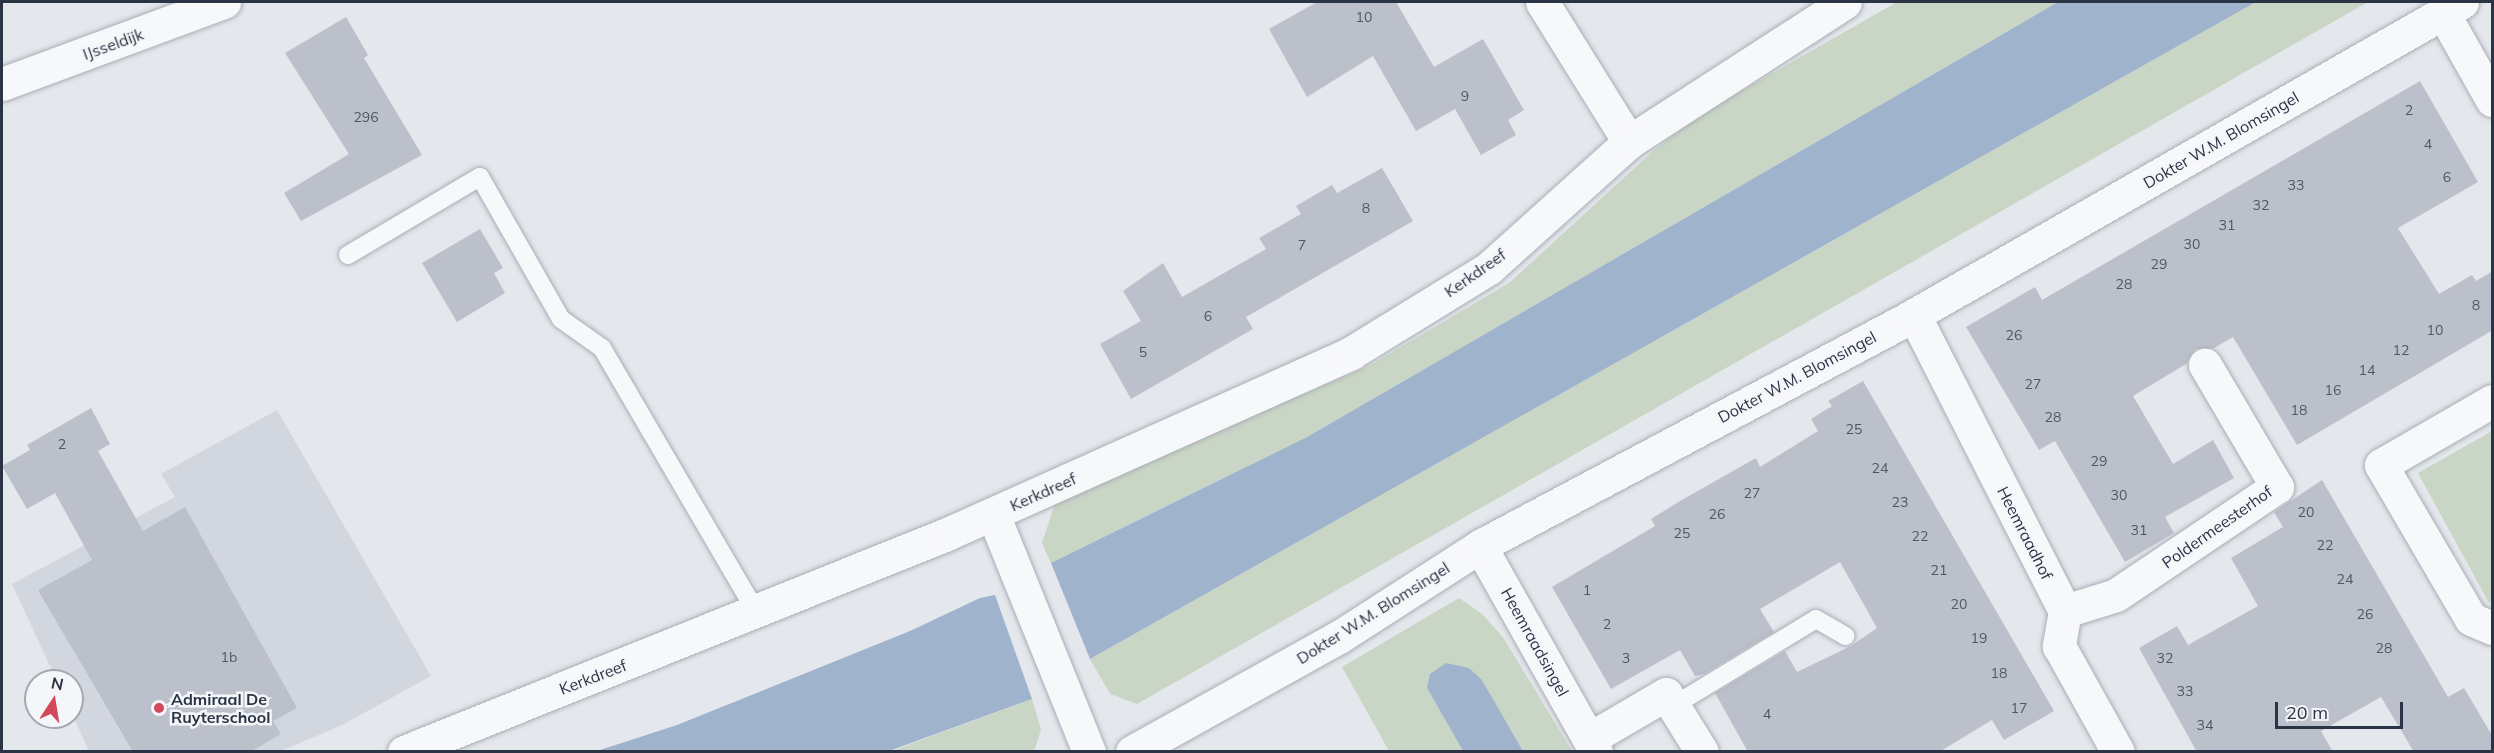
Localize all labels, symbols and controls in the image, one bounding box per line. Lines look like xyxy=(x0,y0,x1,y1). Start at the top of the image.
house number: 10 xyxy=(1356,9,1372,25)
street label: IJsseldijk xyxy=(80,24,146,64)
house number: 9 xyxy=(1461,88,1469,104)
street label: Dokter W.M. Blomsingel xyxy=(2140,88,2302,192)
house number: 2 xyxy=(2405,102,2413,118)
house number: 296 xyxy=(353,109,379,125)
house number: 4 xyxy=(2424,136,2432,152)
house number: 6 xyxy=(2443,169,2451,185)
house number: 33 xyxy=(2288,177,2304,193)
house number: 32 xyxy=(2253,197,2269,213)
house number: 8 xyxy=(1362,200,1370,216)
house number: 31 xyxy=(2219,217,2235,233)
house number: 30 xyxy=(2184,236,2200,252)
house number: 7 xyxy=(1298,237,1306,253)
street label: Kerkdreef xyxy=(1441,245,1509,301)
house number: 29 xyxy=(2151,256,2167,272)
house number: 28 xyxy=(2116,276,2132,292)
house number: 8 xyxy=(2472,297,2480,313)
house number: 6 xyxy=(1204,308,1212,324)
house number: 10 xyxy=(2427,322,2443,338)
street label: Dokter W.M. Blomsingel xyxy=(1715,327,1879,427)
house number: 26 xyxy=(2006,327,2022,343)
house number: 12 xyxy=(2393,342,2409,358)
house number: 5 xyxy=(1139,344,1147,360)
house number: 14 xyxy=(2359,362,2375,378)
house number: 27 xyxy=(2025,376,2041,392)
house number: 16 xyxy=(2325,382,2341,398)
house number: 18 xyxy=(2291,402,2307,418)
house number: 28 xyxy=(2045,409,2061,425)
house number: 25 xyxy=(1846,421,1862,437)
house number: 2 xyxy=(58,436,66,452)
house number: 29 xyxy=(2091,453,2107,469)
house number: 24 xyxy=(1872,460,1888,476)
street label: Kerkdreef xyxy=(1007,469,1079,515)
street label: Poldermeesterhof xyxy=(2158,482,2276,572)
street label: Heemraadhof xyxy=(1993,483,2057,583)
house number: 27 xyxy=(1744,485,1760,501)
house number: 30 xyxy=(2111,487,2127,503)
house number: 23 xyxy=(1892,494,1908,510)
house number: 20 xyxy=(2298,504,2314,520)
house number: 26 xyxy=(1709,506,1725,522)
house number: 31 xyxy=(2131,522,2147,538)
house number: 25 xyxy=(1674,525,1690,541)
house number: 22 xyxy=(1912,528,1928,544)
house number: 22 xyxy=(2317,537,2333,553)
street label: Dokter W.M. Blomsingel xyxy=(1293,558,1453,668)
house number: 21 xyxy=(1931,562,1947,578)
house number: 24 xyxy=(2337,571,2353,587)
house number: 1 xyxy=(1583,582,1591,598)
street label: Heemraadsingel xyxy=(1497,584,1573,700)
house number: 20 xyxy=(1951,596,1967,612)
house number: 26 xyxy=(2357,606,2373,622)
house number: 2 xyxy=(1603,616,1611,632)
house number: 19 xyxy=(1971,630,1987,646)
house number: 28 xyxy=(2376,640,2392,656)
house number: 1b xyxy=(221,649,237,665)
house number: 3 xyxy=(1622,650,1630,666)
house number: 32 xyxy=(2157,650,2173,666)
street label: Kerkdreef xyxy=(557,655,629,699)
house number: 18 xyxy=(1991,665,2007,681)
north arrow xyxy=(24,669,84,729)
text: N xyxy=(49,672,65,694)
house number: 33 xyxy=(2177,683,2193,699)
place label: Admiraal De Ruyterschool xyxy=(171,689,270,727)
scale bar xyxy=(2278,690,2406,728)
house number: 17 xyxy=(2011,700,2027,716)
marker: Admiraal De Ruyterschool xyxy=(152,701,166,715)
text: 20 m xyxy=(2286,701,2328,724)
house number: 4 xyxy=(1763,706,1771,722)
house number: 34 xyxy=(2197,717,2213,733)

